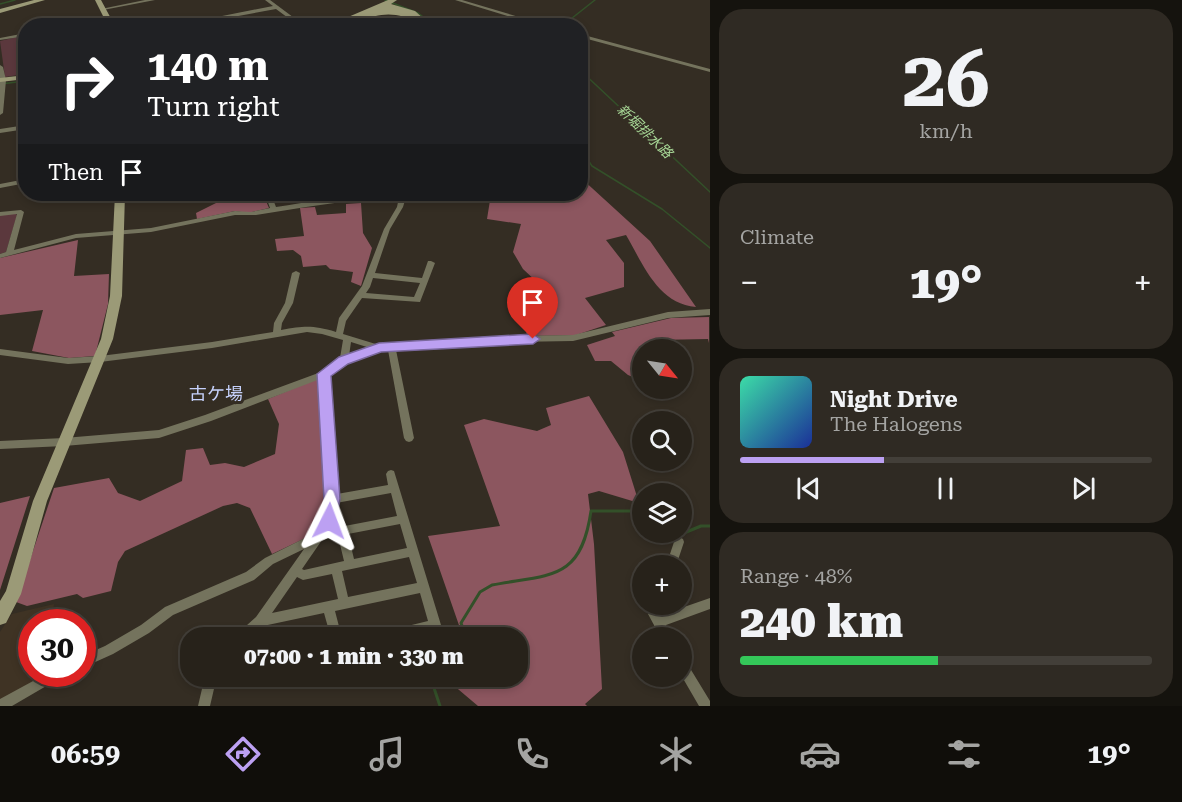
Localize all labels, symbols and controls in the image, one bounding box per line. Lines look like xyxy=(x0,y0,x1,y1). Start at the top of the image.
text: 26 xyxy=(902,34,990,125)
text: 140 m xyxy=(147,41,269,90)
icon: right xyxy=(48,42,126,120)
text: Turn right xyxy=(147,91,280,123)
water label: 新堀排水路 xyxy=(614,101,676,162)
text: km/h xyxy=(919,119,973,143)
icon: arrive xyxy=(115,156,148,189)
text: Then xyxy=(48,160,103,185)
text: Climate xyxy=(740,225,814,249)
text: 19° xyxy=(910,256,983,309)
text: − xyxy=(740,263,758,302)
text: + xyxy=(1134,263,1152,302)
pin xyxy=(507,277,558,339)
icon: arrive xyxy=(516,286,549,319)
north arrow xyxy=(632,339,692,399)
map controls xyxy=(632,339,692,687)
district label: 古ケ場 xyxy=(189,383,243,404)
text: Night Drive xyxy=(830,387,958,412)
button: search xyxy=(632,411,692,471)
text: The Halogens xyxy=(830,412,962,436)
icon: previous xyxy=(792,472,825,505)
icon: pause xyxy=(929,472,962,505)
icon: next xyxy=(1067,472,1100,505)
button: layers xyxy=(632,483,692,543)
position arrow xyxy=(297,489,361,553)
button: + xyxy=(632,555,692,615)
text: Range · 48% xyxy=(740,564,852,588)
text: 240 km xyxy=(740,595,903,648)
speed limit sign: 30 xyxy=(18,609,96,687)
button: − xyxy=(632,627,692,687)
text: 07:00 · 1 min · 330 m xyxy=(244,644,464,669)
icon: directions xyxy=(222,733,264,775)
icon: music xyxy=(366,733,408,775)
icon: phone xyxy=(511,733,553,775)
icon: climate xyxy=(655,733,697,775)
icon: car xyxy=(799,733,841,775)
icon: filters xyxy=(943,733,985,775)
text: 06:59 xyxy=(51,738,120,770)
text: 19° xyxy=(1087,738,1131,770)

